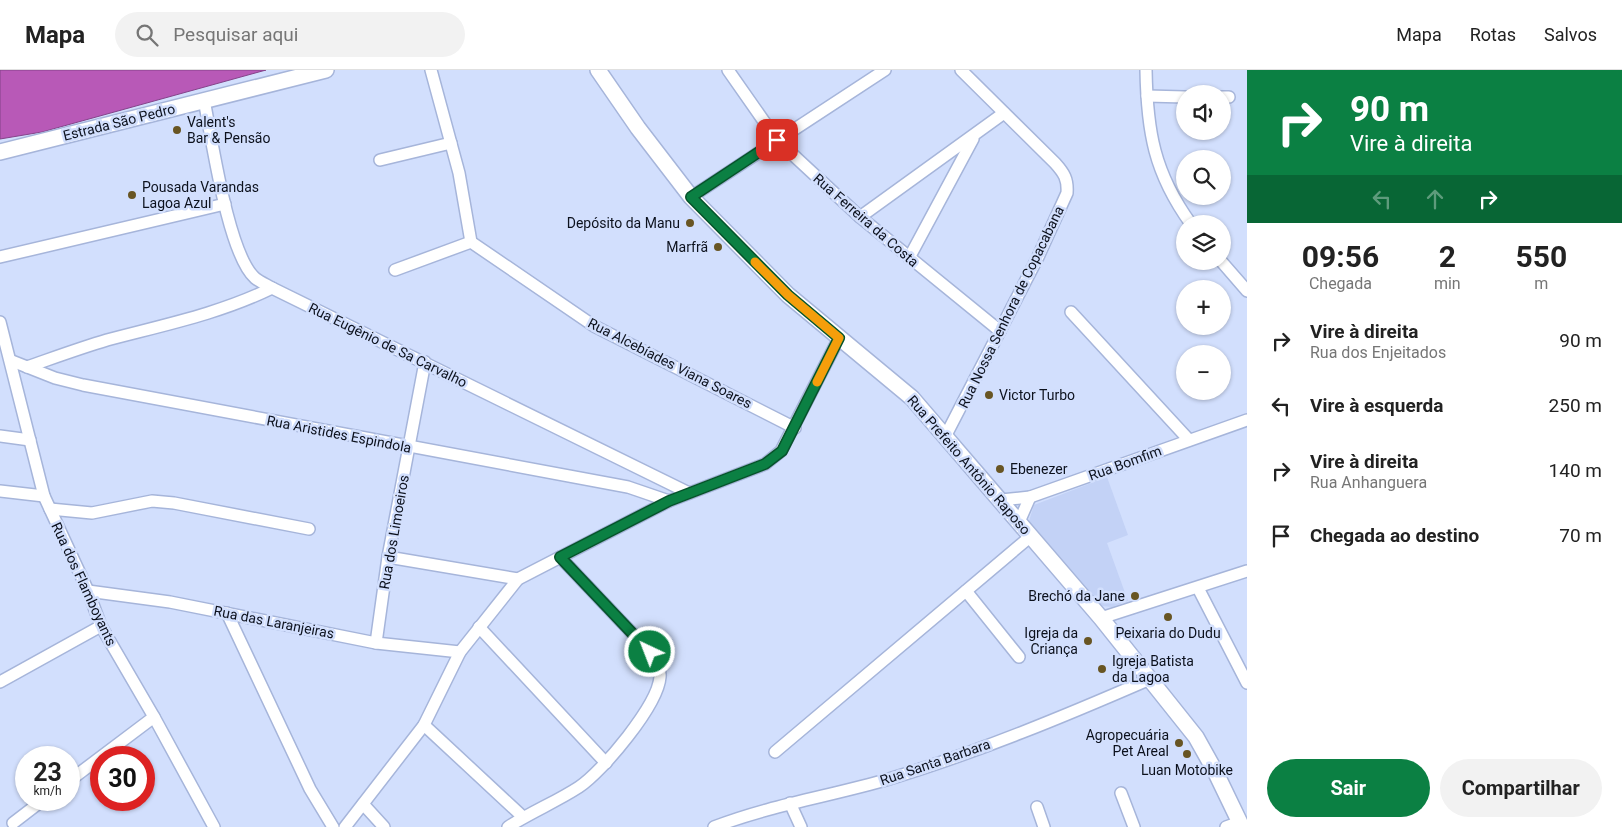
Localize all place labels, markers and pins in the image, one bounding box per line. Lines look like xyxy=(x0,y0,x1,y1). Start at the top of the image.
place label: Valent's Bar & Pensão xyxy=(187,114,270,146)
pin xyxy=(756,119,798,161)
marker: Valent's Bar & Pensão xyxy=(171,124,183,136)
place label: Pousada Varandas Lagoa Azul xyxy=(142,179,259,211)
marker: Pousada Varandas Lagoa Azul xyxy=(126,189,138,201)
place label: Depósito da Manu xyxy=(567,215,680,231)
marker: Depósito da Manu xyxy=(684,217,696,229)
place label: Marfrã xyxy=(666,239,708,255)
marker: Marfrã xyxy=(712,241,724,253)
place label: Victor Turbo xyxy=(999,387,1075,403)
marker: Victor Turbo xyxy=(983,389,995,401)
place label: Ebenezer xyxy=(1010,461,1068,477)
marker: Ebenezer xyxy=(994,463,1006,475)
place label: Brechó da Jane xyxy=(1028,588,1125,604)
marker: Brechó da Jane xyxy=(1129,590,1141,602)
marker: Peixaria do Dudu xyxy=(1162,611,1174,623)
place label: Igreja da Criança xyxy=(1024,625,1078,657)
place label: Peixaria do Dudu xyxy=(1115,625,1221,641)
marker: Igreja da Criança xyxy=(1082,635,1094,647)
place label: Igreja Batista da Lagoa xyxy=(1112,653,1194,685)
marker: Igreja Batista da Lagoa xyxy=(1096,663,1108,675)
place label: Agropecuária Pet Areal xyxy=(1086,727,1169,759)
marker: Agropecuária Pet Areal xyxy=(1173,737,1185,749)
marker: Luan Motobike xyxy=(1181,748,1193,760)
place label: Luan Motobike xyxy=(1141,762,1233,778)

